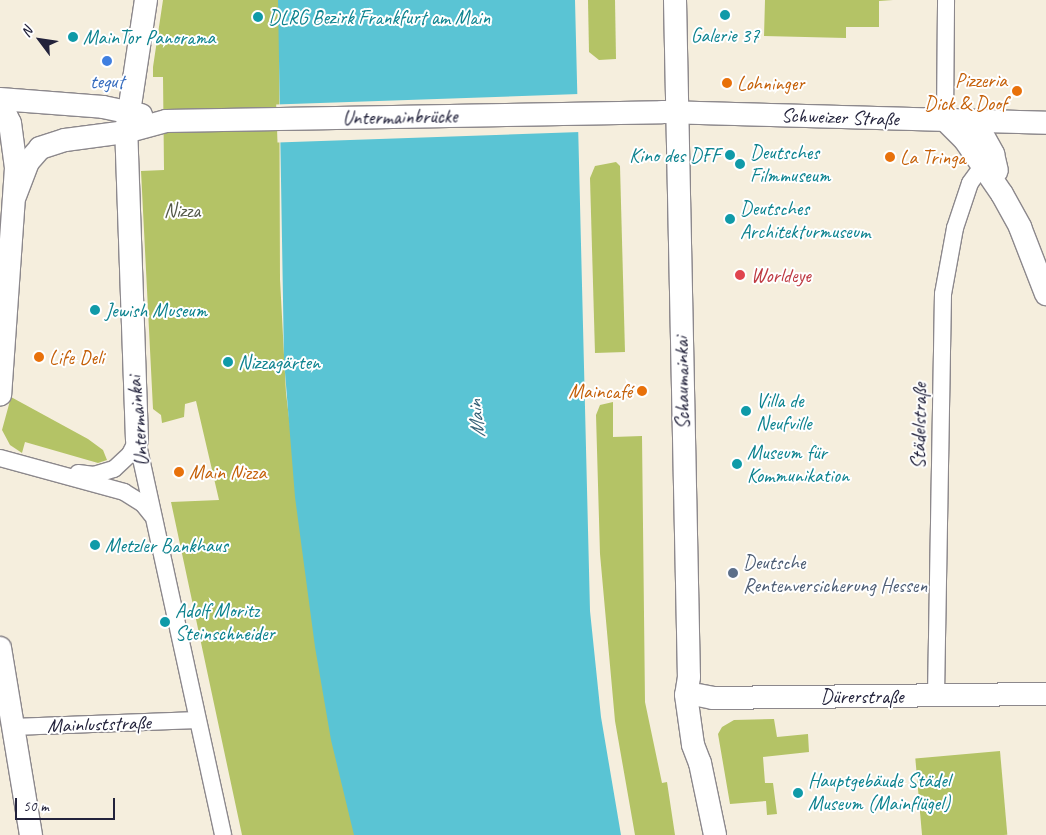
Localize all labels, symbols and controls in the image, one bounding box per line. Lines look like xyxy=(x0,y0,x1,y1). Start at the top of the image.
place label: DLRG Bezirk Frankfurt am Main xyxy=(268,5,492,29)
marker: Galerie 37 xyxy=(719,9,731,21)
marker: DLRG Bezirk Frankfurt am Main xyxy=(252,11,264,23)
north arrow xyxy=(15,15,65,65)
place label: Galerie 37 xyxy=(691,23,759,47)
text: N xyxy=(17,24,36,40)
place label: MainTor Panorama xyxy=(83,25,214,49)
marker: MainTor Panorama xyxy=(67,31,79,43)
marker: tegut xyxy=(101,55,113,67)
place label: Pizzeria Dick & Doof xyxy=(924,68,1007,115)
place label: tegut xyxy=(90,69,124,93)
place label: Lohninger xyxy=(737,71,804,95)
marker: Lohninger xyxy=(721,77,733,89)
marker: Pizzeria Dick & Doof xyxy=(1011,85,1023,97)
street label: Schweizer Straße xyxy=(781,103,899,131)
street label: Untermainbrücke xyxy=(342,104,458,130)
place label: Deutsches Filmmuseum xyxy=(750,140,830,187)
place label: Kino des DFF xyxy=(629,143,720,167)
place label: La Tringa xyxy=(900,145,965,169)
marker: Kino des DFF xyxy=(724,149,736,161)
marker: La Tringa xyxy=(884,151,896,163)
marker: Deutsches Filmmuseum xyxy=(734,158,746,170)
place label: Deutsches Architekturmuseum xyxy=(740,196,870,243)
park label: Nizza xyxy=(164,198,200,222)
marker: Deutsches Architekturmuseum xyxy=(724,213,736,225)
place label: Worldeye xyxy=(751,263,811,287)
marker: Worldeye xyxy=(733,268,747,282)
place label: Jewish Museum xyxy=(105,298,207,322)
marker: Jewish Museum xyxy=(89,304,101,316)
street label: Schaumainkai xyxy=(669,336,695,430)
place label: Life Deli xyxy=(49,345,104,369)
place label: Nizzagärten xyxy=(238,350,320,374)
marker: Life Deli xyxy=(33,351,45,363)
marker: Nizzagärten xyxy=(222,356,234,368)
street label: Untermainkai xyxy=(122,375,154,467)
place label: Maincafé xyxy=(569,379,632,403)
street label: Städelstraße xyxy=(906,383,932,469)
marker: Maincafé xyxy=(636,385,648,397)
place label: Villa de Neufville xyxy=(756,388,812,435)
water label: Main xyxy=(462,399,490,439)
marker: Villa de Neufville xyxy=(740,405,752,417)
place label: Museum für Kommunikation xyxy=(747,440,849,487)
marker: Museum für Kommunikation xyxy=(731,458,743,470)
place label: Main Nizza xyxy=(189,460,266,484)
marker: Main Nizza xyxy=(173,466,185,478)
place label: Metzler Bankhaus xyxy=(105,533,227,557)
marker: Metzler Bankhaus xyxy=(89,539,101,551)
place label: Deutsche Rentenversicherung Hessen xyxy=(743,550,927,597)
marker: Deutsche Rentenversicherung Hessen xyxy=(727,567,739,579)
place label: Adolf Moritz Steinschneider xyxy=(175,598,275,645)
marker: Adolf Moritz Steinschneider xyxy=(159,616,171,628)
street label: Dürerstraße xyxy=(821,684,903,708)
street label: Mainluststraße xyxy=(47,710,151,738)
place label: Hauptgebäude Städel Museum (Mainflügel) xyxy=(808,769,950,816)
marker: Hauptgebäude Städel Museum (Mainflügel) xyxy=(792,787,804,799)
scale bar xyxy=(18,788,118,820)
text: 50 m xyxy=(23,797,49,816)

